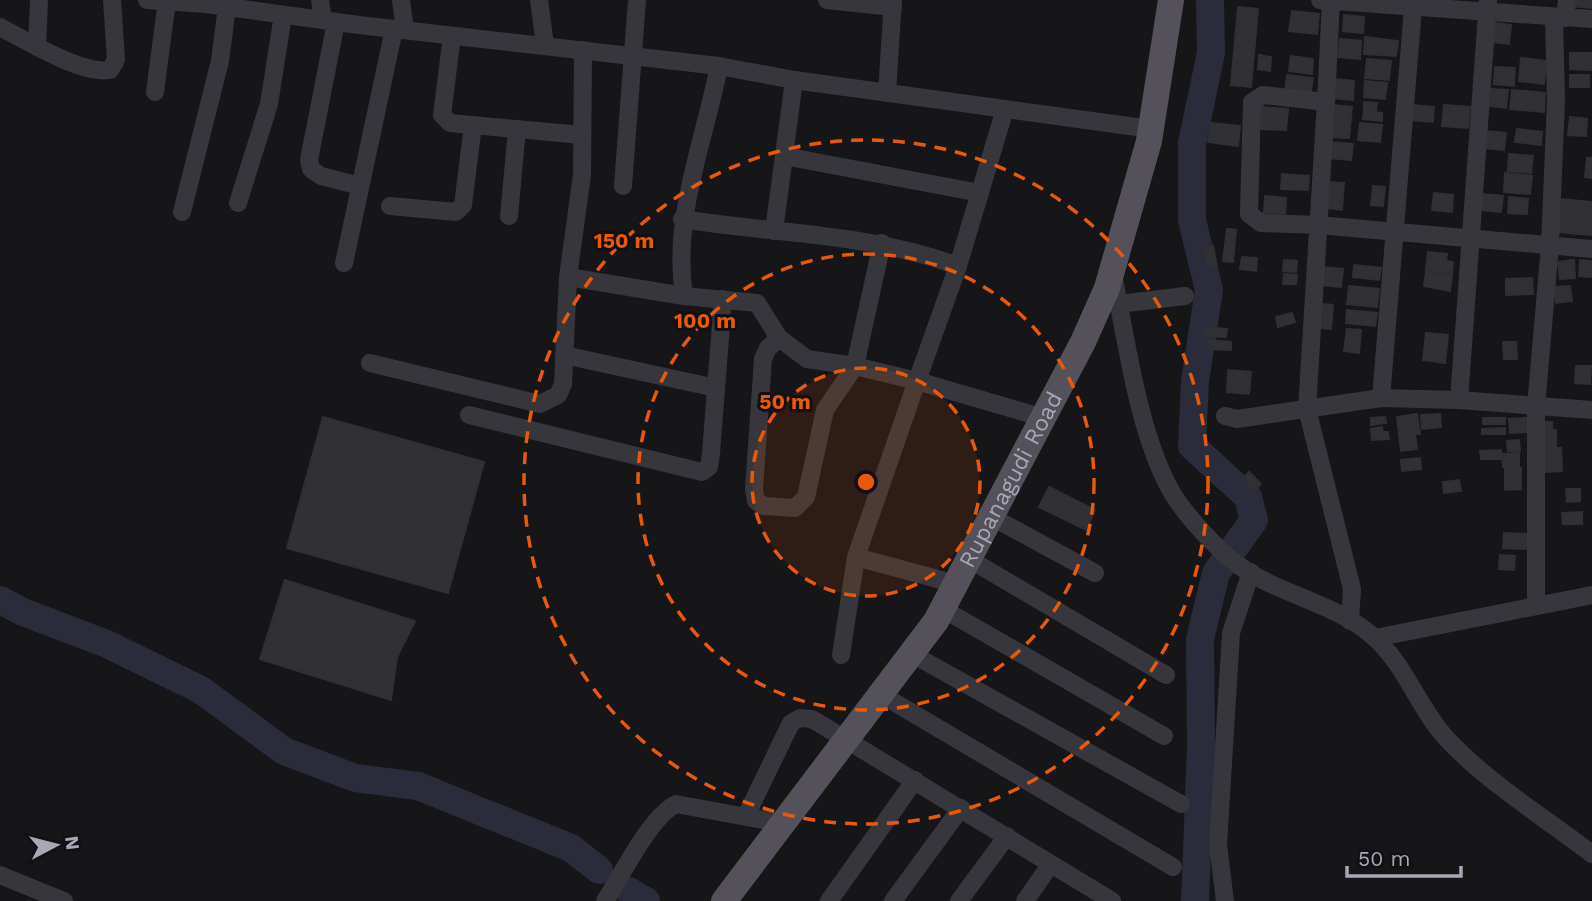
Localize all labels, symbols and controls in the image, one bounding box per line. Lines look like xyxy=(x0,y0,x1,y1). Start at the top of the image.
text: 150 m xyxy=(594,228,654,253)
text: 100 m xyxy=(674,308,736,333)
street label: Rupanagudi Road xyxy=(954,387,1068,572)
text: 50 m xyxy=(759,389,811,414)
centre of rings xyxy=(854,470,878,494)
north arrow xyxy=(21,810,91,880)
scale bar xyxy=(1347,834,1461,878)
text: N xyxy=(60,835,85,851)
text: 50 m xyxy=(1358,846,1410,871)

